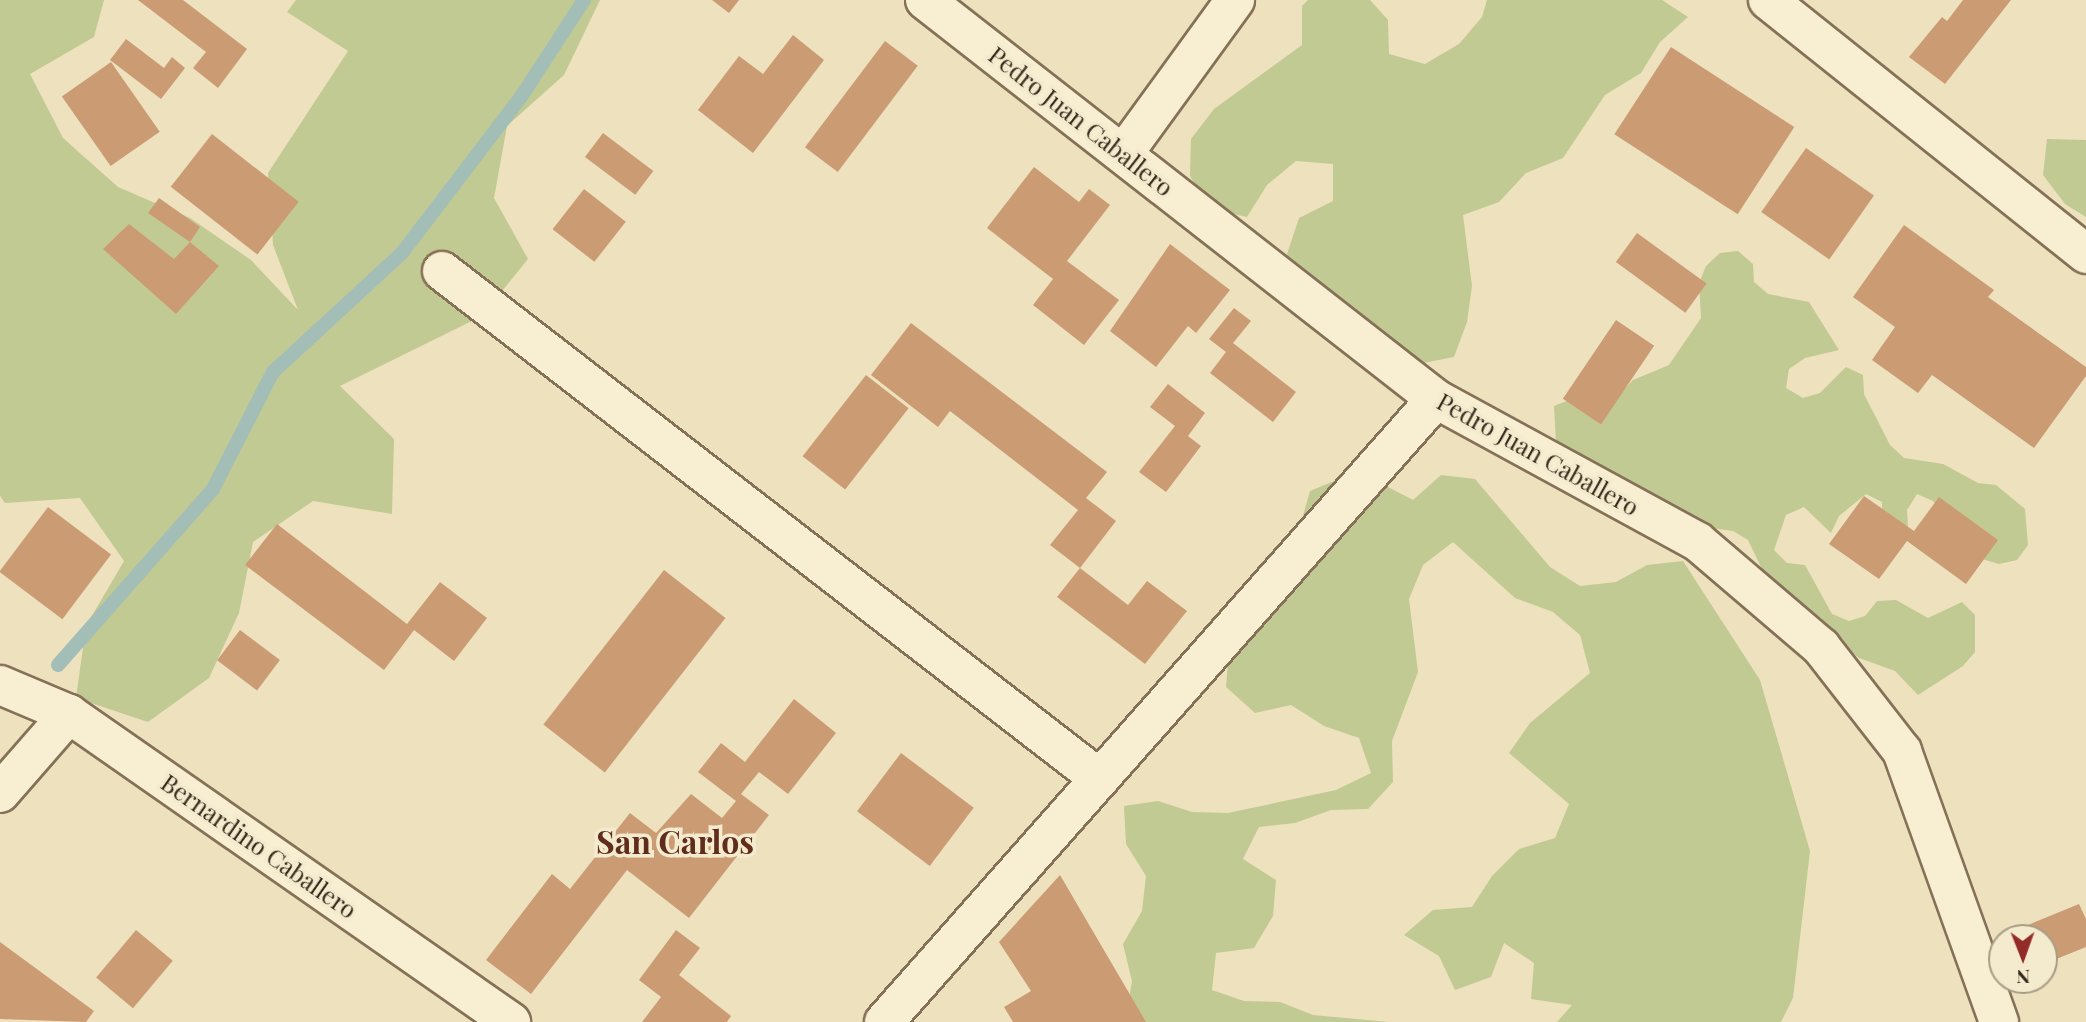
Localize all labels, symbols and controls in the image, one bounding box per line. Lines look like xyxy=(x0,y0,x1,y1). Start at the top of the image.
street label: Pedro Juan Caballero xyxy=(983,40,1179,202)
street label: Pedro Juan Caballero xyxy=(1432,387,1644,521)
street label: Bernardino Caballero xyxy=(156,768,362,924)
district label: San Carlos xyxy=(596,822,754,860)
north arrow xyxy=(1988,924,2058,994)
text: N xyxy=(2016,965,2030,991)

